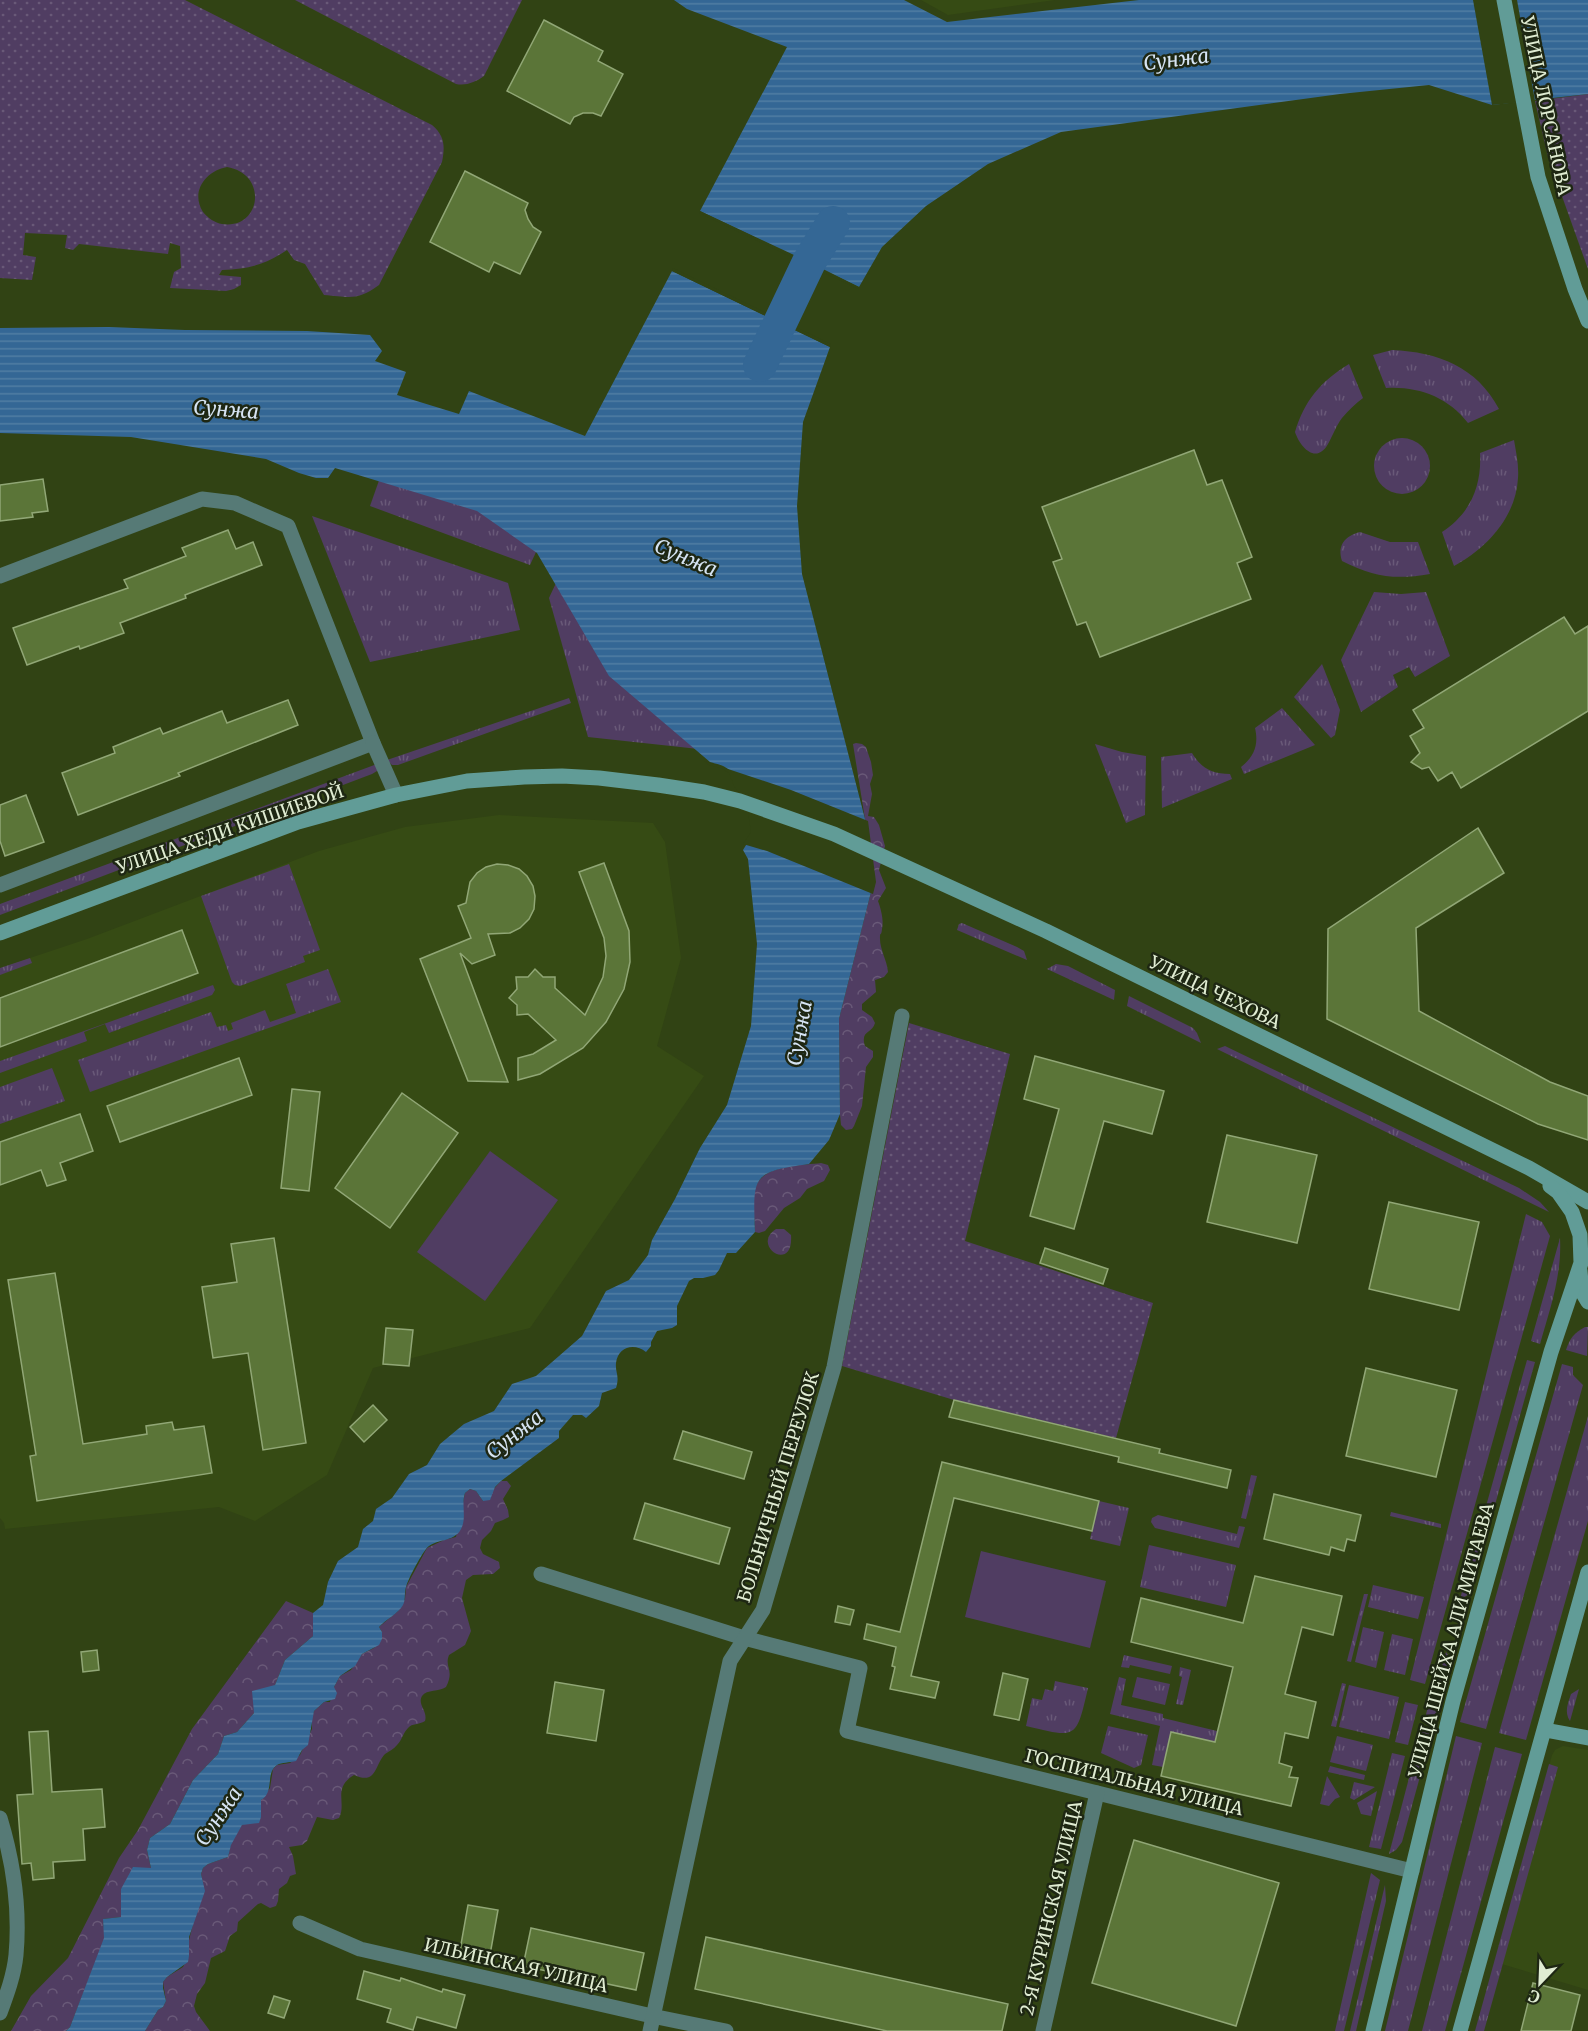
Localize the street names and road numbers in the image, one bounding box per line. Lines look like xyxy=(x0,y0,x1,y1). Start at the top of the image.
street label: УЛИЦА ЛОРСАНОВА xyxy=(1516,13,1576,198)
street label: УЛИЦА ХЕДИ КИШИЕВОЙ xyxy=(112,779,347,879)
street label: УЛИЦА ЧЕХОВА xyxy=(1145,950,1285,1034)
street label: БОЛЬНИЧНЫЙ ПЕРЕУЛОК xyxy=(732,1369,824,1605)
street label: УЛИЦА ШЕЙХА АЛИ МИТАЕВА xyxy=(1403,1500,1499,1781)
street label: ГОСПИТАЛЬНАЯ УЛИЦА xyxy=(1022,1744,1246,1820)
street label: 2-Я КУРИНСКАЯ УЛИЦА xyxy=(1015,1798,1087,2018)
street label: ИЛЬИНСКАЯ УЛИЦА xyxy=(422,1933,610,1997)

